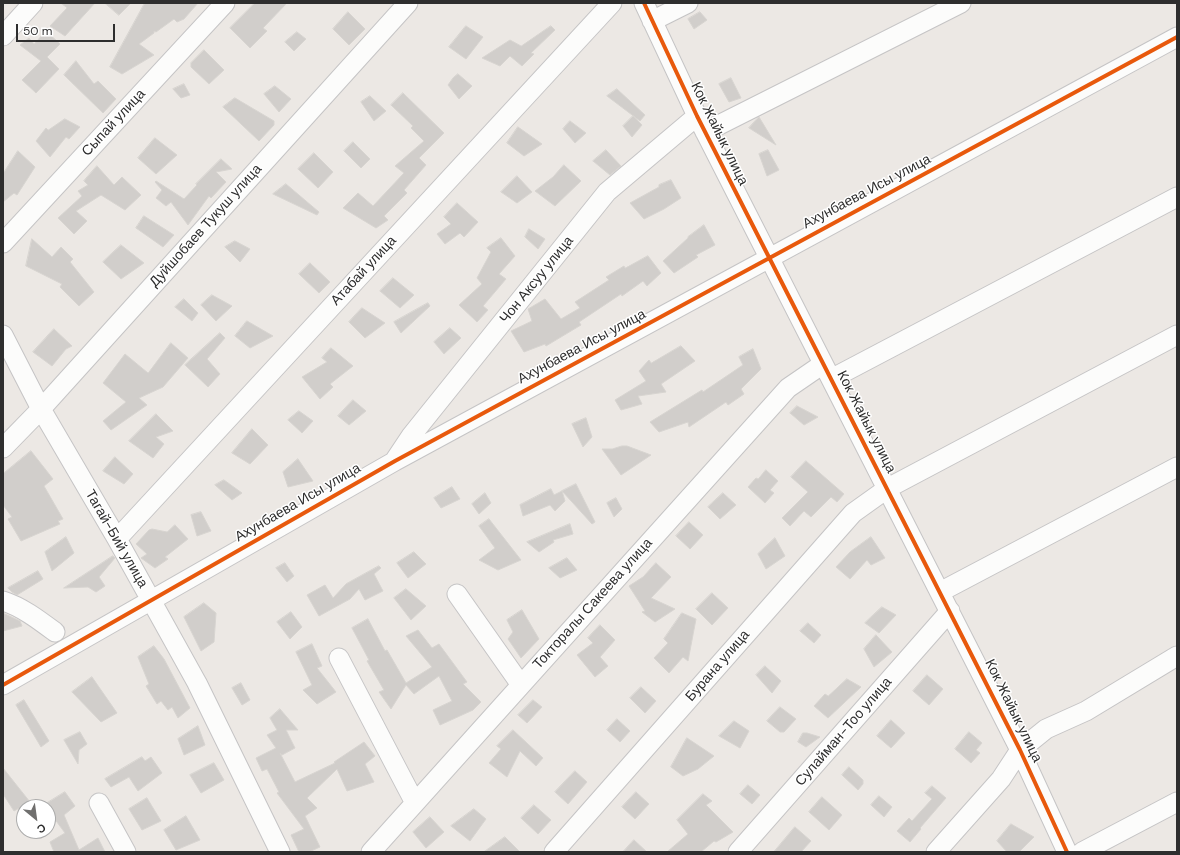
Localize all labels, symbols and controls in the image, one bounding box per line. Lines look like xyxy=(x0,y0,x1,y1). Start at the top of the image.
scale bar xyxy=(18,16,117,42)
text: 50 m xyxy=(23,23,52,39)
street label: Кок Жайык улица xyxy=(687,80,751,188)
street label: Сыпай улица xyxy=(79,86,149,160)
street label: Ахунбаева Исы улица xyxy=(800,151,934,233)
street label: Дуйшобаев Тукуш улица xyxy=(146,161,266,291)
street label: Атабай улица xyxy=(328,233,400,309)
street label: Чон Аксуу улица xyxy=(497,233,577,327)
street label: Ахунбаева Исы улица xyxy=(515,306,649,388)
street label: Кок Жайык улица xyxy=(833,368,899,476)
street label: Ахунбаева Исы улица xyxy=(232,460,364,546)
street label: Тагай-Бий улица xyxy=(81,487,151,591)
street label: Токторалы Сакеева улица xyxy=(530,535,656,673)
street label: Бурана улица xyxy=(682,627,754,705)
street label: Кок Жайык улица xyxy=(981,657,1045,765)
street label: Сулайман-Тоо улица xyxy=(792,674,896,790)
north arrow xyxy=(16,799,56,839)
text: С xyxy=(34,821,48,837)

